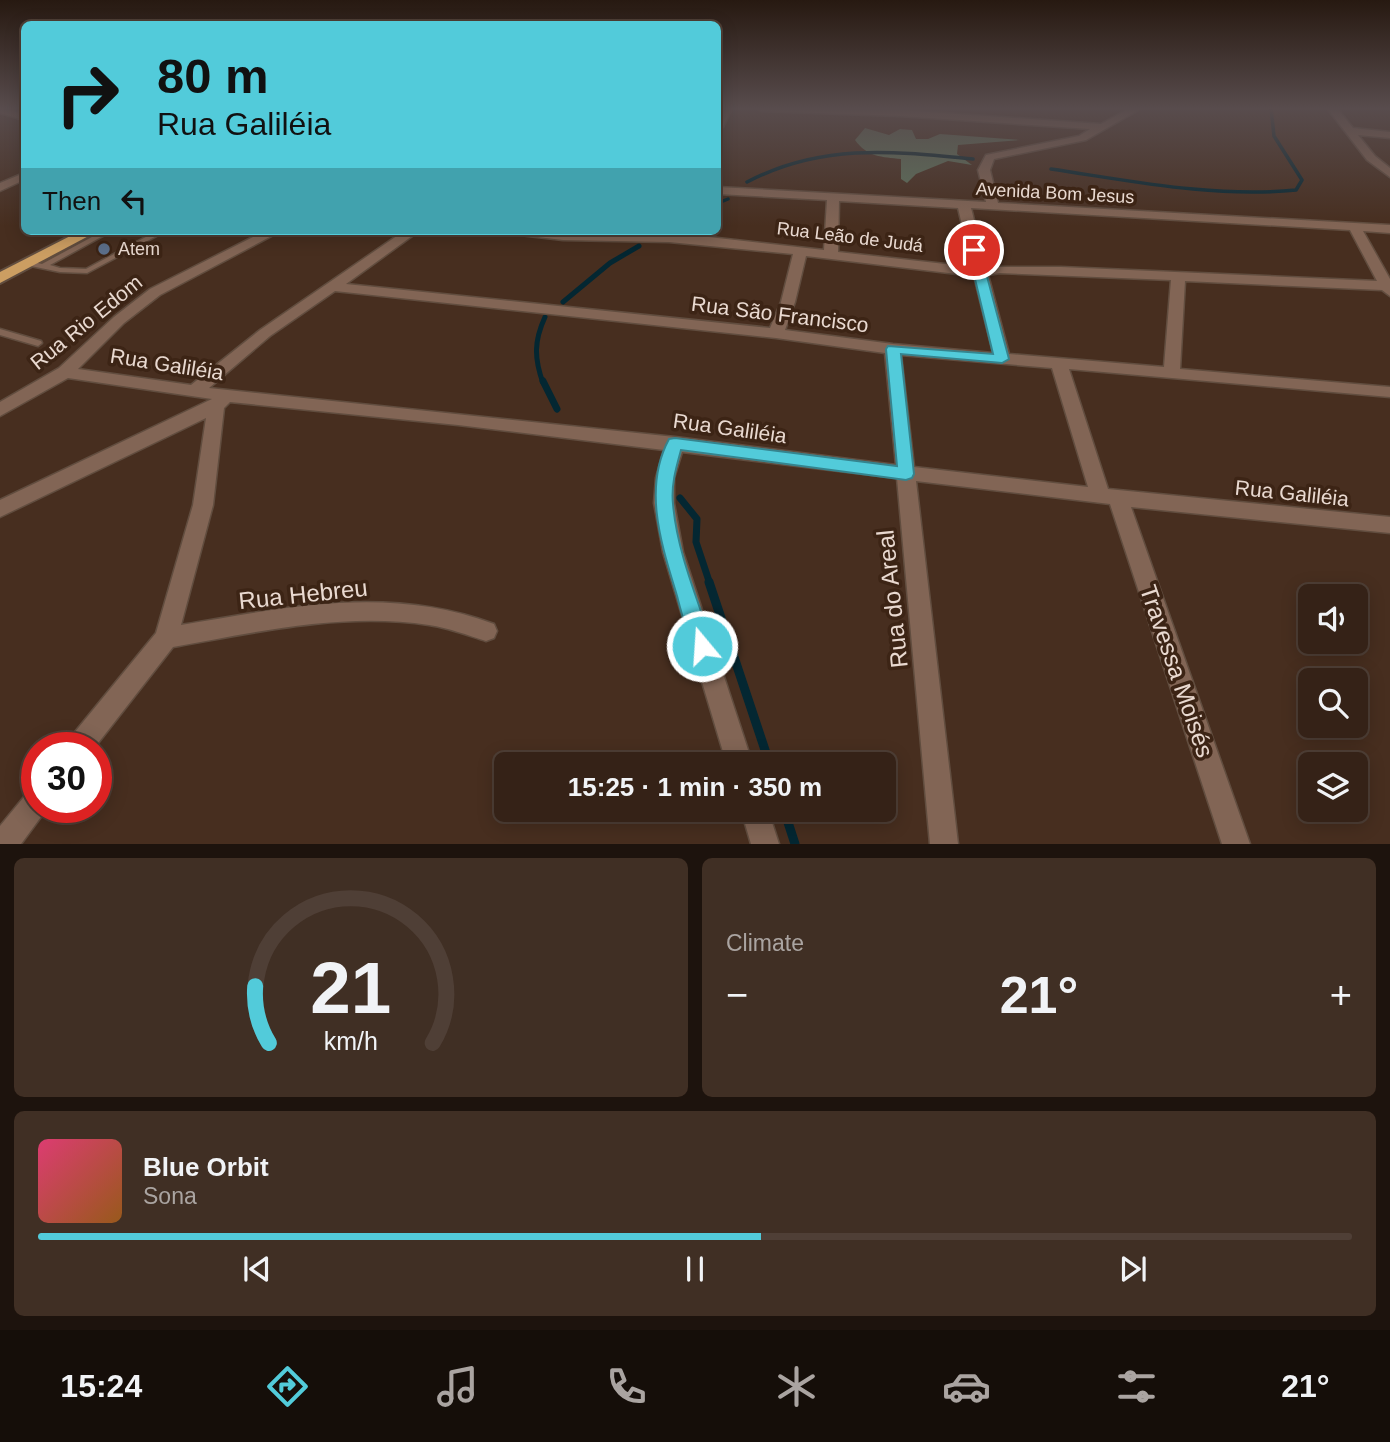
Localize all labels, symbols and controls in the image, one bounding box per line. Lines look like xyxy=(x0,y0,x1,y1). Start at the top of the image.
icon: right xyxy=(42,49,133,140)
text: 80 m xyxy=(157,49,269,103)
text: Rua Galiléia xyxy=(157,106,331,142)
street label: Avenida Bom Jesus xyxy=(975,179,1135,207)
icon: left xyxy=(115,182,153,220)
text: Then xyxy=(42,186,101,216)
street label: Rua Leão de Judá xyxy=(776,218,925,256)
pin xyxy=(944,220,1004,280)
icon: arrive xyxy=(955,231,993,269)
place label: Atem xyxy=(118,239,160,259)
marker: Atem xyxy=(96,241,112,257)
street label: Rua Rio Edom xyxy=(26,270,146,374)
street label: Rua São Francisco xyxy=(690,292,870,336)
street label: Rua Galiléia xyxy=(109,344,226,384)
street label: Rua Galiléia xyxy=(672,409,789,447)
street label: Rua Galiléia xyxy=(1234,476,1350,510)
street label: Rua do Areal xyxy=(871,529,913,669)
street label: Rua Hebreu xyxy=(237,574,369,614)
street label: Travessa Moisés xyxy=(1135,581,1219,761)
map controls xyxy=(1298,584,1368,822)
button: sound xyxy=(1298,584,1368,654)
position arrow xyxy=(665,609,739,683)
button: search xyxy=(1298,668,1368,738)
speed limit sign: 30 xyxy=(21,732,112,823)
button: layers xyxy=(1298,752,1368,822)
text: 15:25 · 1 min · 350 m xyxy=(568,772,822,802)
text: Climate xyxy=(726,930,804,956)
text: 21 xyxy=(311,948,391,1029)
text: 21° xyxy=(1000,966,1078,1024)
text: − xyxy=(726,974,748,1016)
text: + xyxy=(1330,974,1352,1016)
text: km/h xyxy=(324,1027,378,1055)
text: Blue Orbit xyxy=(143,1152,269,1182)
text: Sona xyxy=(143,1183,197,1209)
icon: previous xyxy=(238,1250,276,1288)
icon: pause xyxy=(676,1250,714,1288)
icon: next xyxy=(1114,1250,1152,1288)
icon: directions xyxy=(263,1362,312,1411)
icon: music xyxy=(433,1362,482,1411)
icon: phone xyxy=(602,1362,651,1411)
icon: climate xyxy=(772,1362,821,1411)
icon: car xyxy=(942,1362,991,1411)
icon: filters xyxy=(1112,1362,1161,1411)
text: 15:24 xyxy=(60,1368,142,1404)
text: 21° xyxy=(1281,1368,1330,1404)

